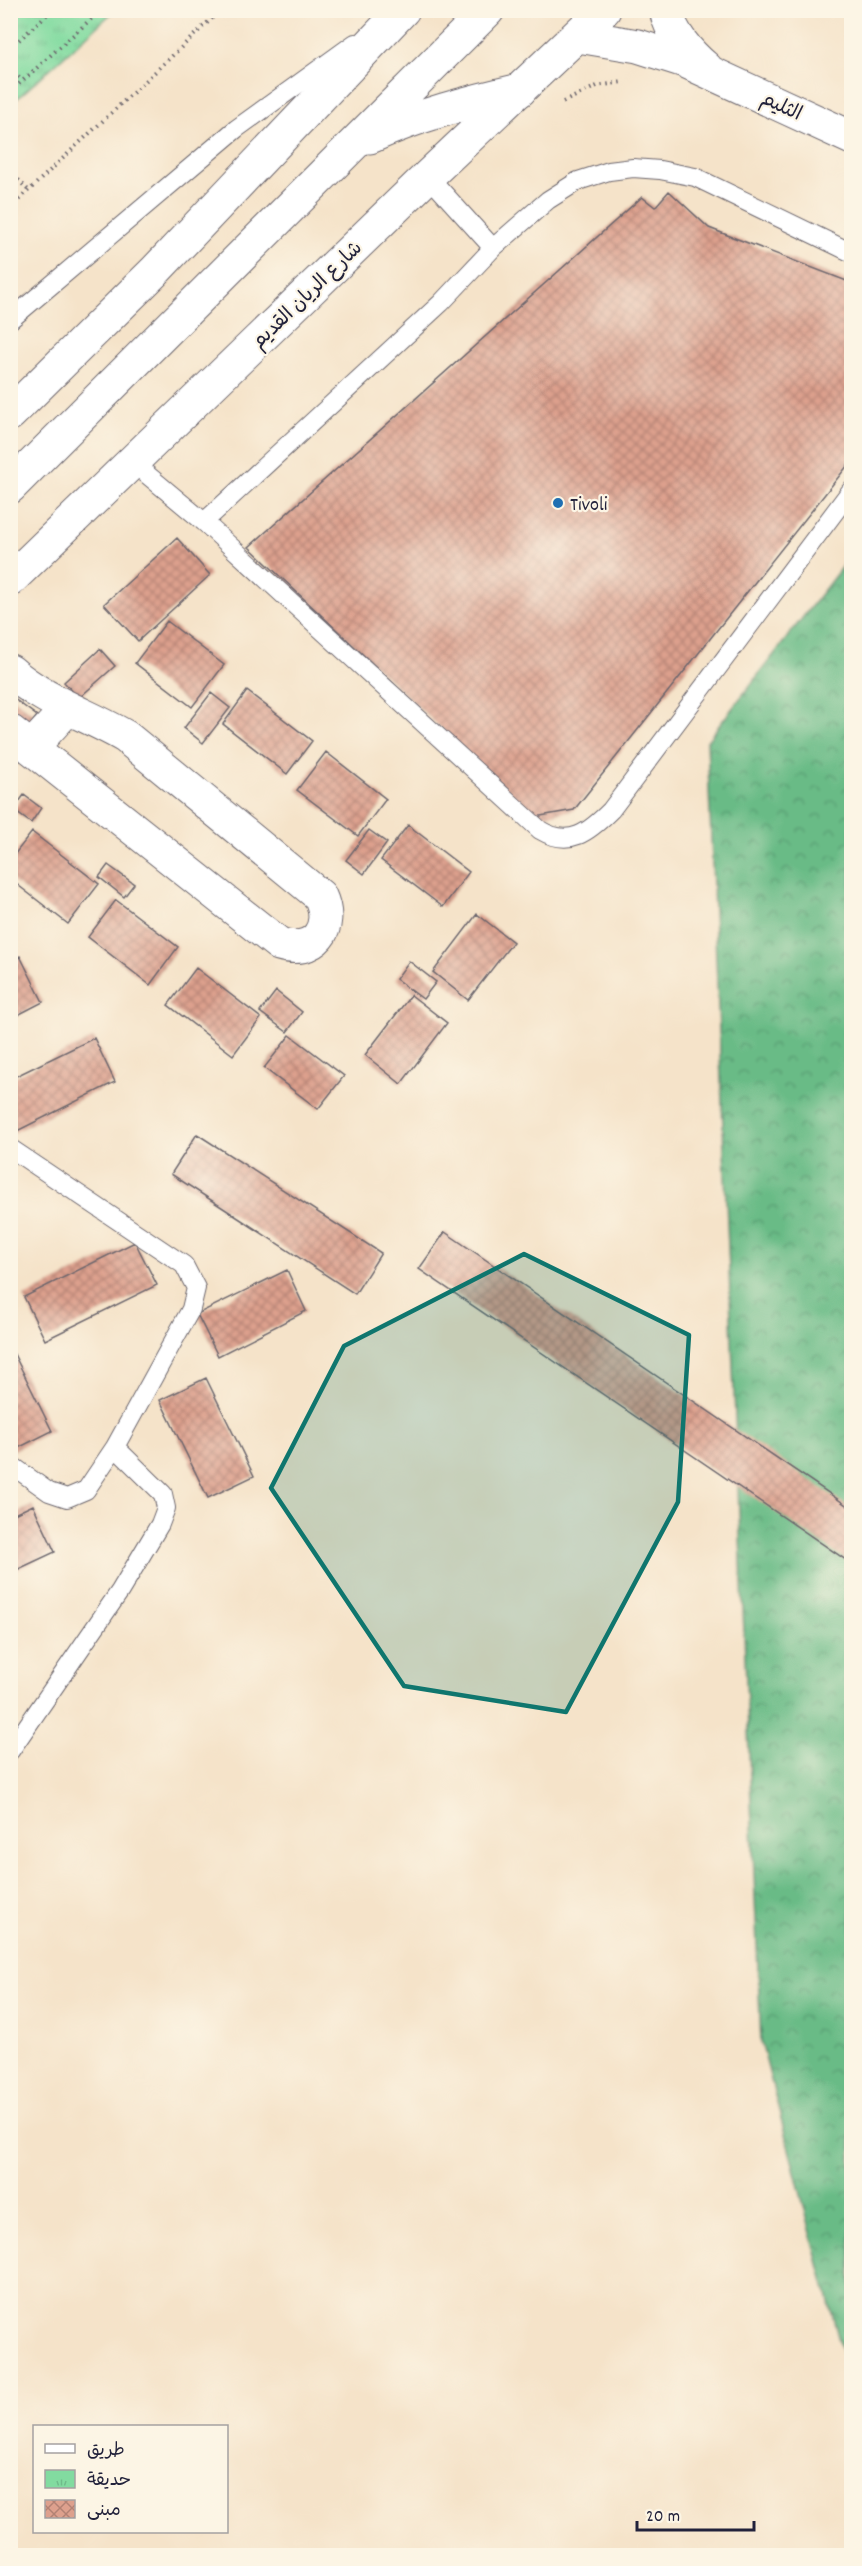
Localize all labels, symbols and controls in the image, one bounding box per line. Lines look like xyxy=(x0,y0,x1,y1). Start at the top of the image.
street label: الثليم xyxy=(755,86,806,129)
street label: شارع الريان القديم xyxy=(246,236,370,357)
place label: Tivoli xyxy=(570,492,608,520)
marker: Tivoli xyxy=(551,496,565,510)
legend xyxy=(33,2425,228,2533)
text: طريق xyxy=(87,2439,125,2464)
text: حديقة xyxy=(87,2469,131,2494)
scale bar xyxy=(637,2494,754,2532)
text: مبنى xyxy=(87,2499,121,2524)
text: 20 m xyxy=(646,2505,680,2530)

